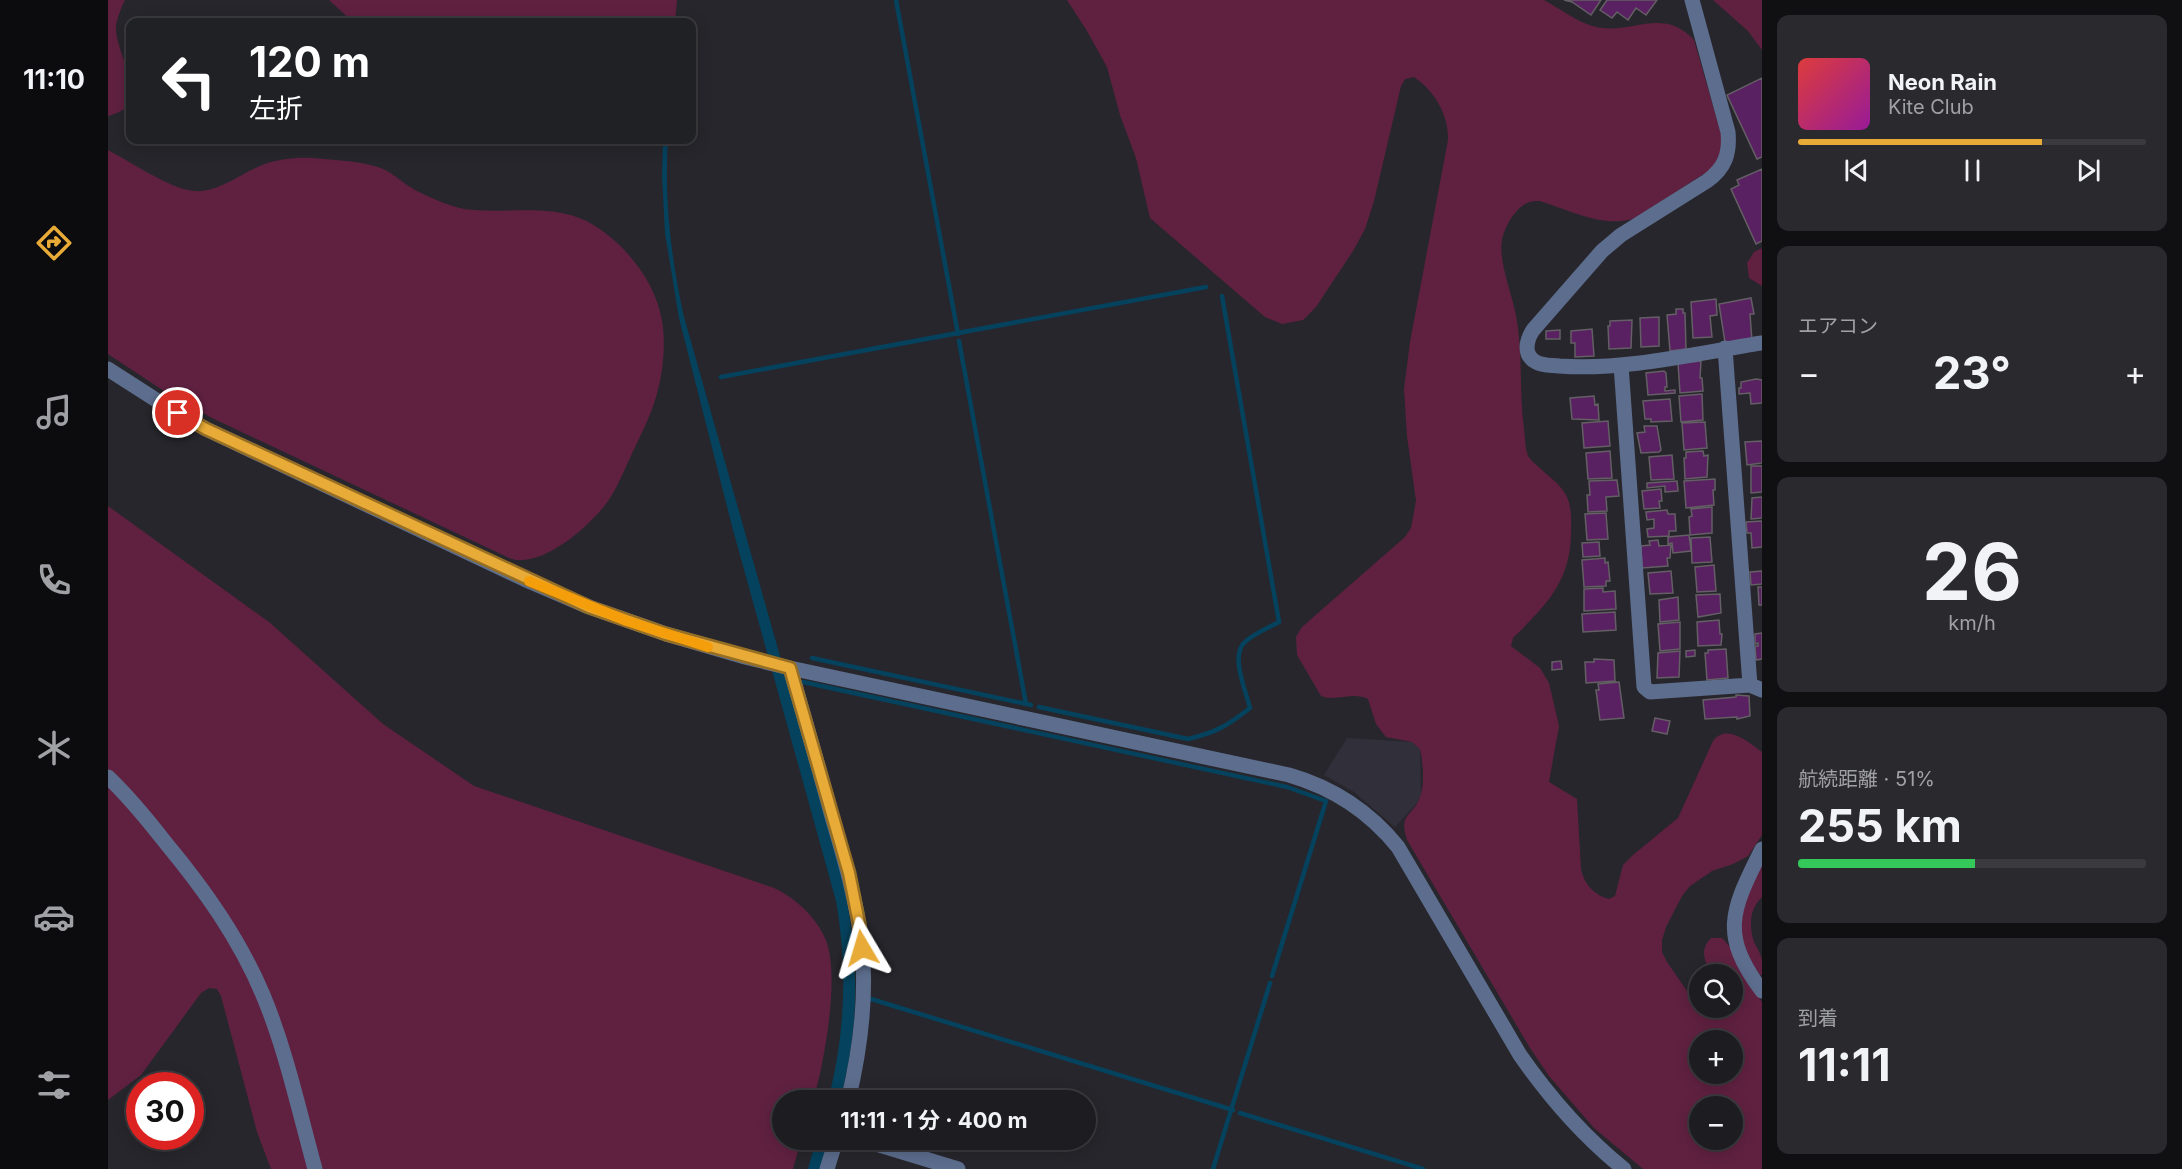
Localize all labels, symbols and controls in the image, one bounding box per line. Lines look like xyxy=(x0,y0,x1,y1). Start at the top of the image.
text: 120 m xyxy=(249,36,370,87)
icon: left xyxy=(150,42,228,120)
text: 11:10 xyxy=(23,63,85,96)
text: Neon Rain xyxy=(1888,69,1997,95)
text: 左折 xyxy=(249,92,303,125)
text: Kite Club xyxy=(1888,95,1974,119)
icon: previous xyxy=(1840,154,1873,187)
icon: pause xyxy=(1956,154,1989,187)
icon: next xyxy=(2072,154,2105,187)
icon: directions xyxy=(33,222,75,264)
text: エアコン xyxy=(1798,314,1878,338)
text: 23° xyxy=(1933,345,2011,400)
text: − xyxy=(1798,353,1820,393)
text: + xyxy=(2124,353,2146,393)
pin xyxy=(152,387,203,438)
icon: music xyxy=(33,391,75,433)
icon: arrive xyxy=(161,396,194,429)
text: 26 xyxy=(1922,524,2022,619)
icon: phone xyxy=(33,559,75,601)
text: km/h xyxy=(1948,611,1996,635)
icon: climate xyxy=(33,727,75,769)
text: 航続距離 · 51% xyxy=(1798,767,1935,791)
text: 255 km xyxy=(1798,798,1962,853)
icon: car xyxy=(33,896,75,938)
position arrow xyxy=(830,916,894,980)
map controls xyxy=(1689,964,1743,1150)
button: search xyxy=(1689,964,1743,1018)
text: 到着 xyxy=(1798,1006,1838,1030)
button: + xyxy=(1689,1030,1743,1084)
text: 11:11 xyxy=(1798,1037,1891,1092)
icon: filters xyxy=(33,1064,75,1106)
speed limit sign: 30 xyxy=(126,1072,204,1150)
button: − xyxy=(1689,1096,1743,1150)
text: 11:11 · 1 分 · 400 m xyxy=(840,1107,1028,1133)

